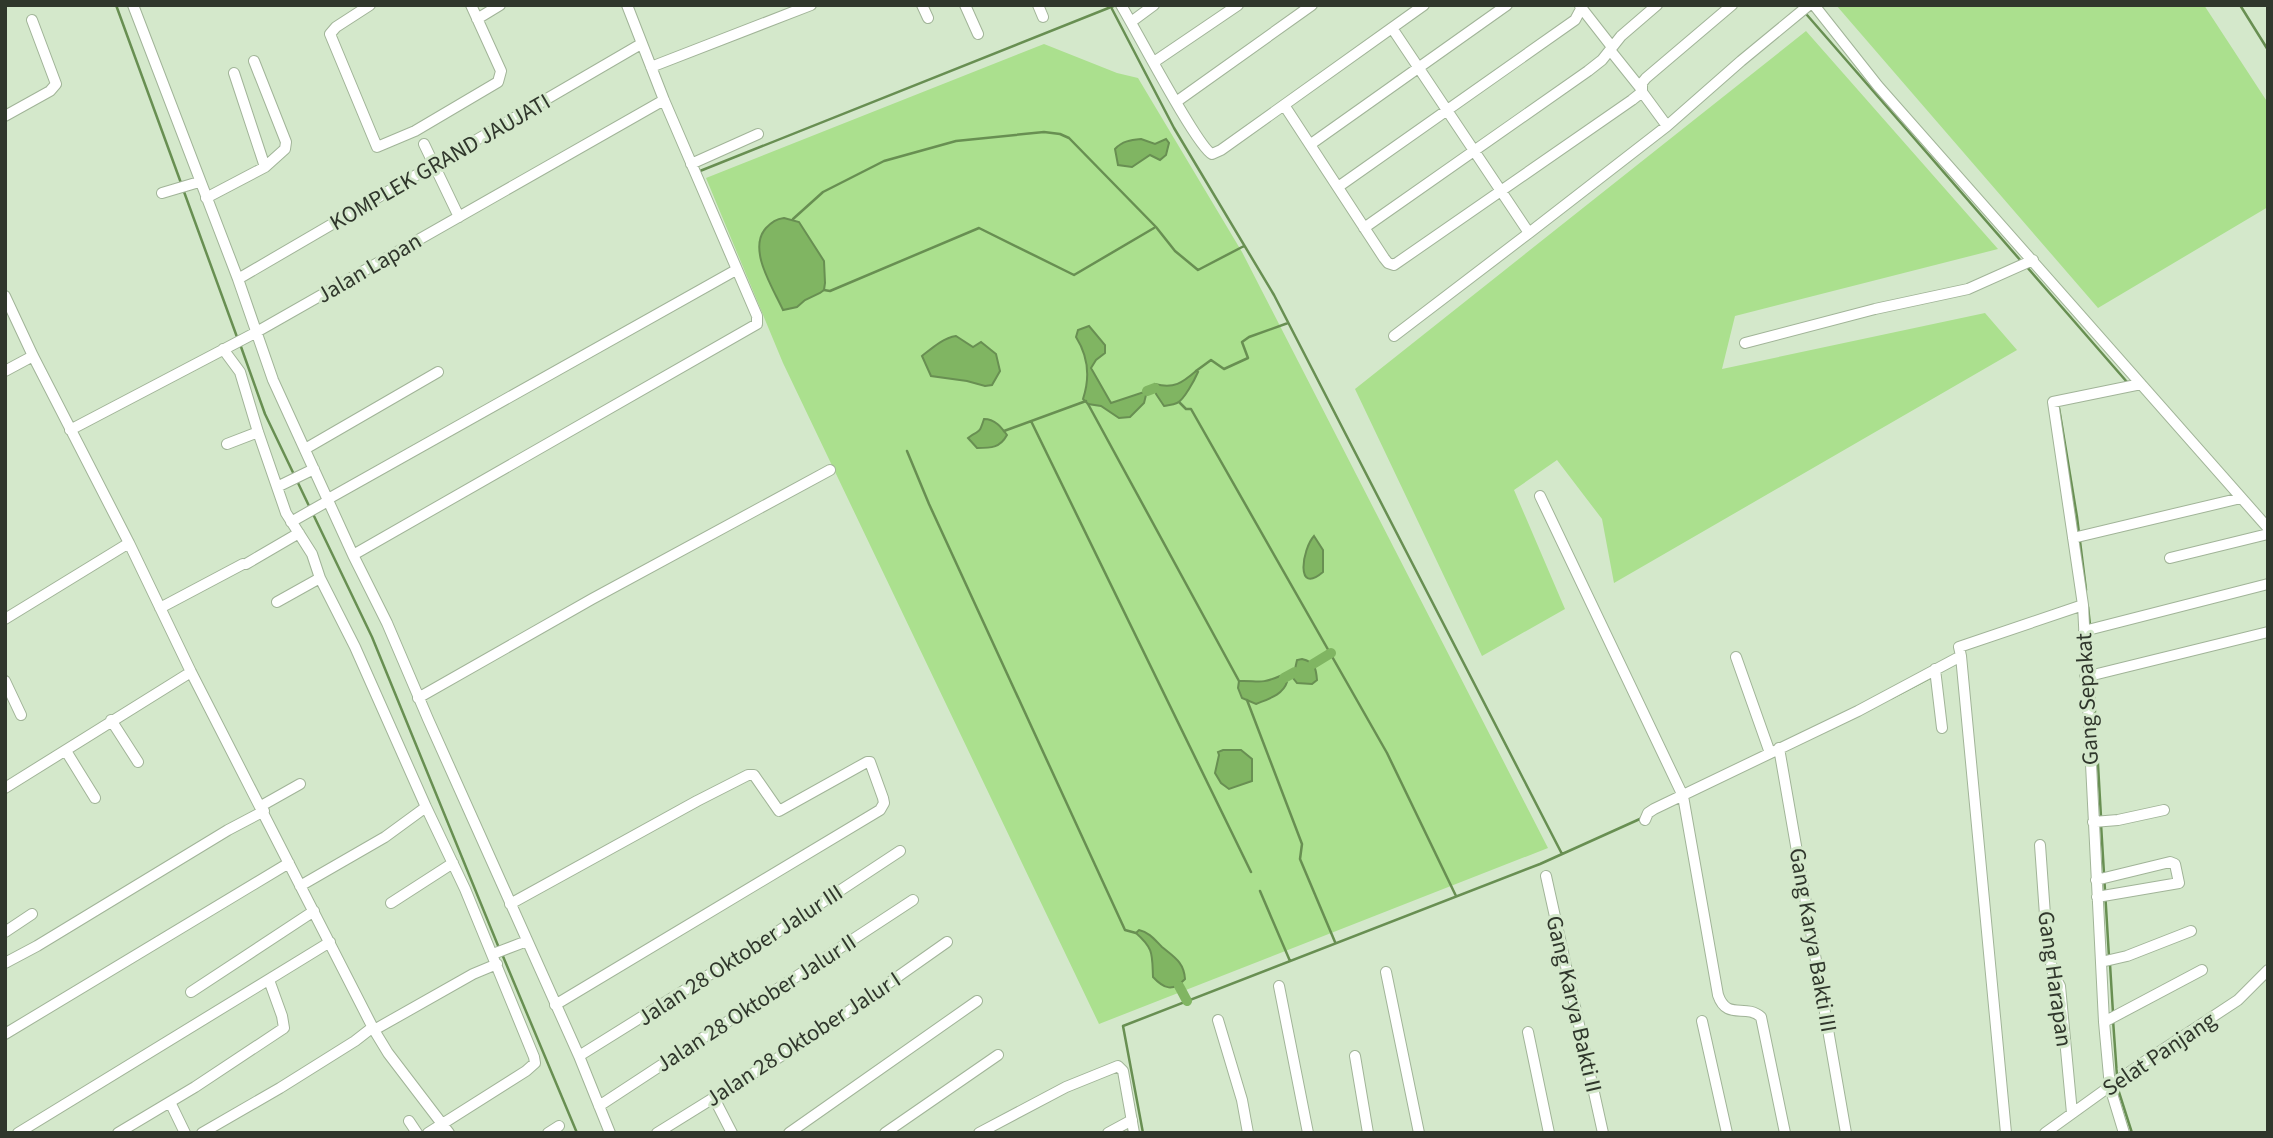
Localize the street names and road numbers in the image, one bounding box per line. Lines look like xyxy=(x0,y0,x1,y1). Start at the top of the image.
street label: KOMPLEK GRAND JAUJATI xyxy=(324,85,556,239)
street label: Jalan Lapan xyxy=(310,225,428,311)
street label: Gang Sepakat xyxy=(2067,632,2107,766)
street label: Gang Karya Bakti III xyxy=(1781,845,1845,1035)
street label: Jalan 28 Oktober Jalur III xyxy=(632,878,848,1032)
street label: Gang Harapan xyxy=(2029,909,2081,1049)
street label: Gang Karya Bakti II xyxy=(1538,912,1610,1096)
street label: Jalan 28 Oktober Jalur II xyxy=(699,963,907,1115)
street label: Jalan 28 Oktober Jalur I xyxy=(700,966,906,1112)
street label: Selat Panjang xyxy=(2096,1004,2223,1104)

